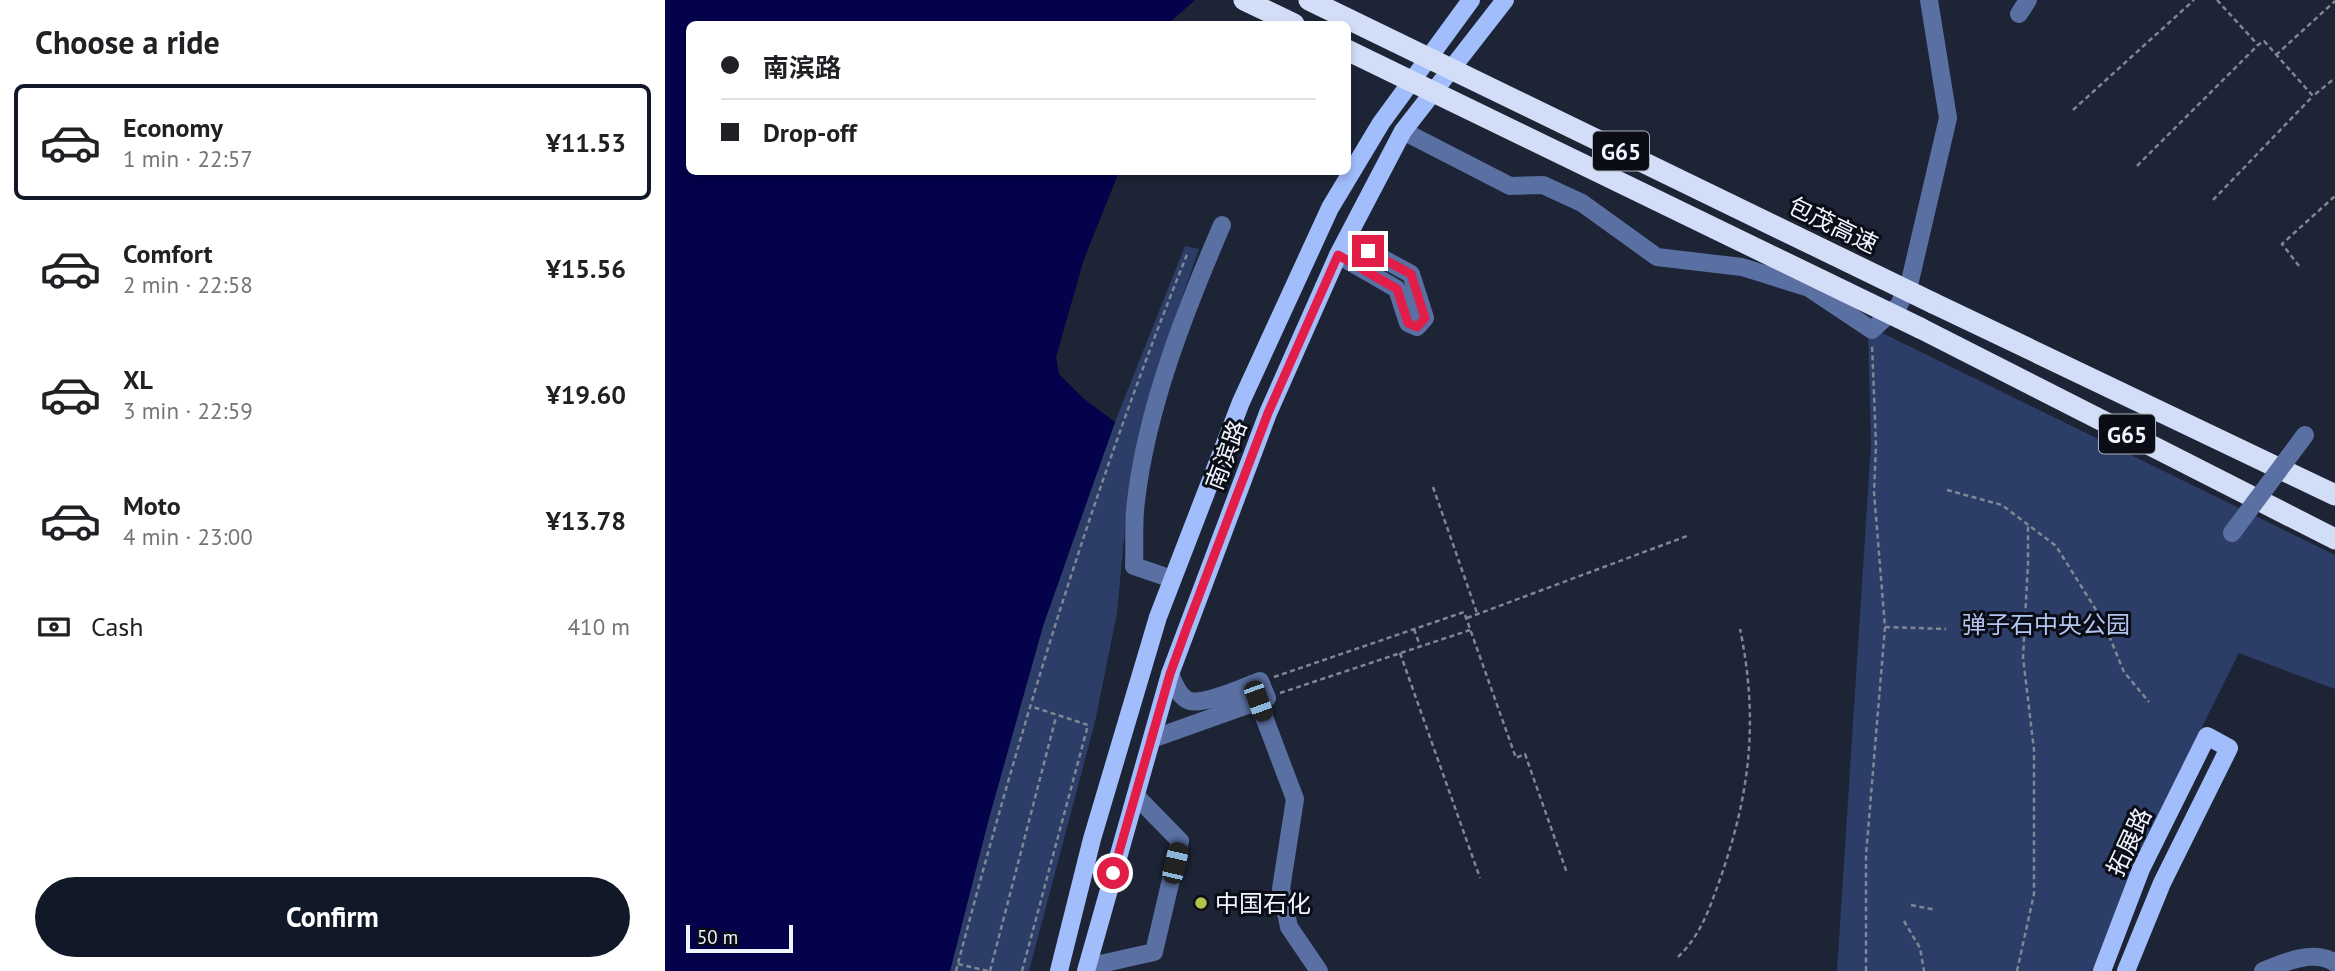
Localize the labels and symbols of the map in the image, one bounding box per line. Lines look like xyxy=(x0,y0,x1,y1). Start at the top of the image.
road number: G65 xyxy=(1593,132,1649,170)
street label: 包茂高速 xyxy=(1783,190,1883,260)
route end xyxy=(1352,235,1384,267)
road number: G65 xyxy=(2099,414,2155,454)
street label: 南滨路 xyxy=(1199,416,1253,494)
park label: 弹子石中央公园 xyxy=(1962,609,2130,640)
car xyxy=(1241,678,1276,724)
street label: 拓展路 xyxy=(2100,803,2158,881)
car xyxy=(1161,840,1190,886)
route start xyxy=(1097,857,1129,889)
place label: 中国石化 xyxy=(1215,888,1311,919)
marker: 中国石化 xyxy=(1193,895,1209,911)
scale bar xyxy=(686,922,793,954)

